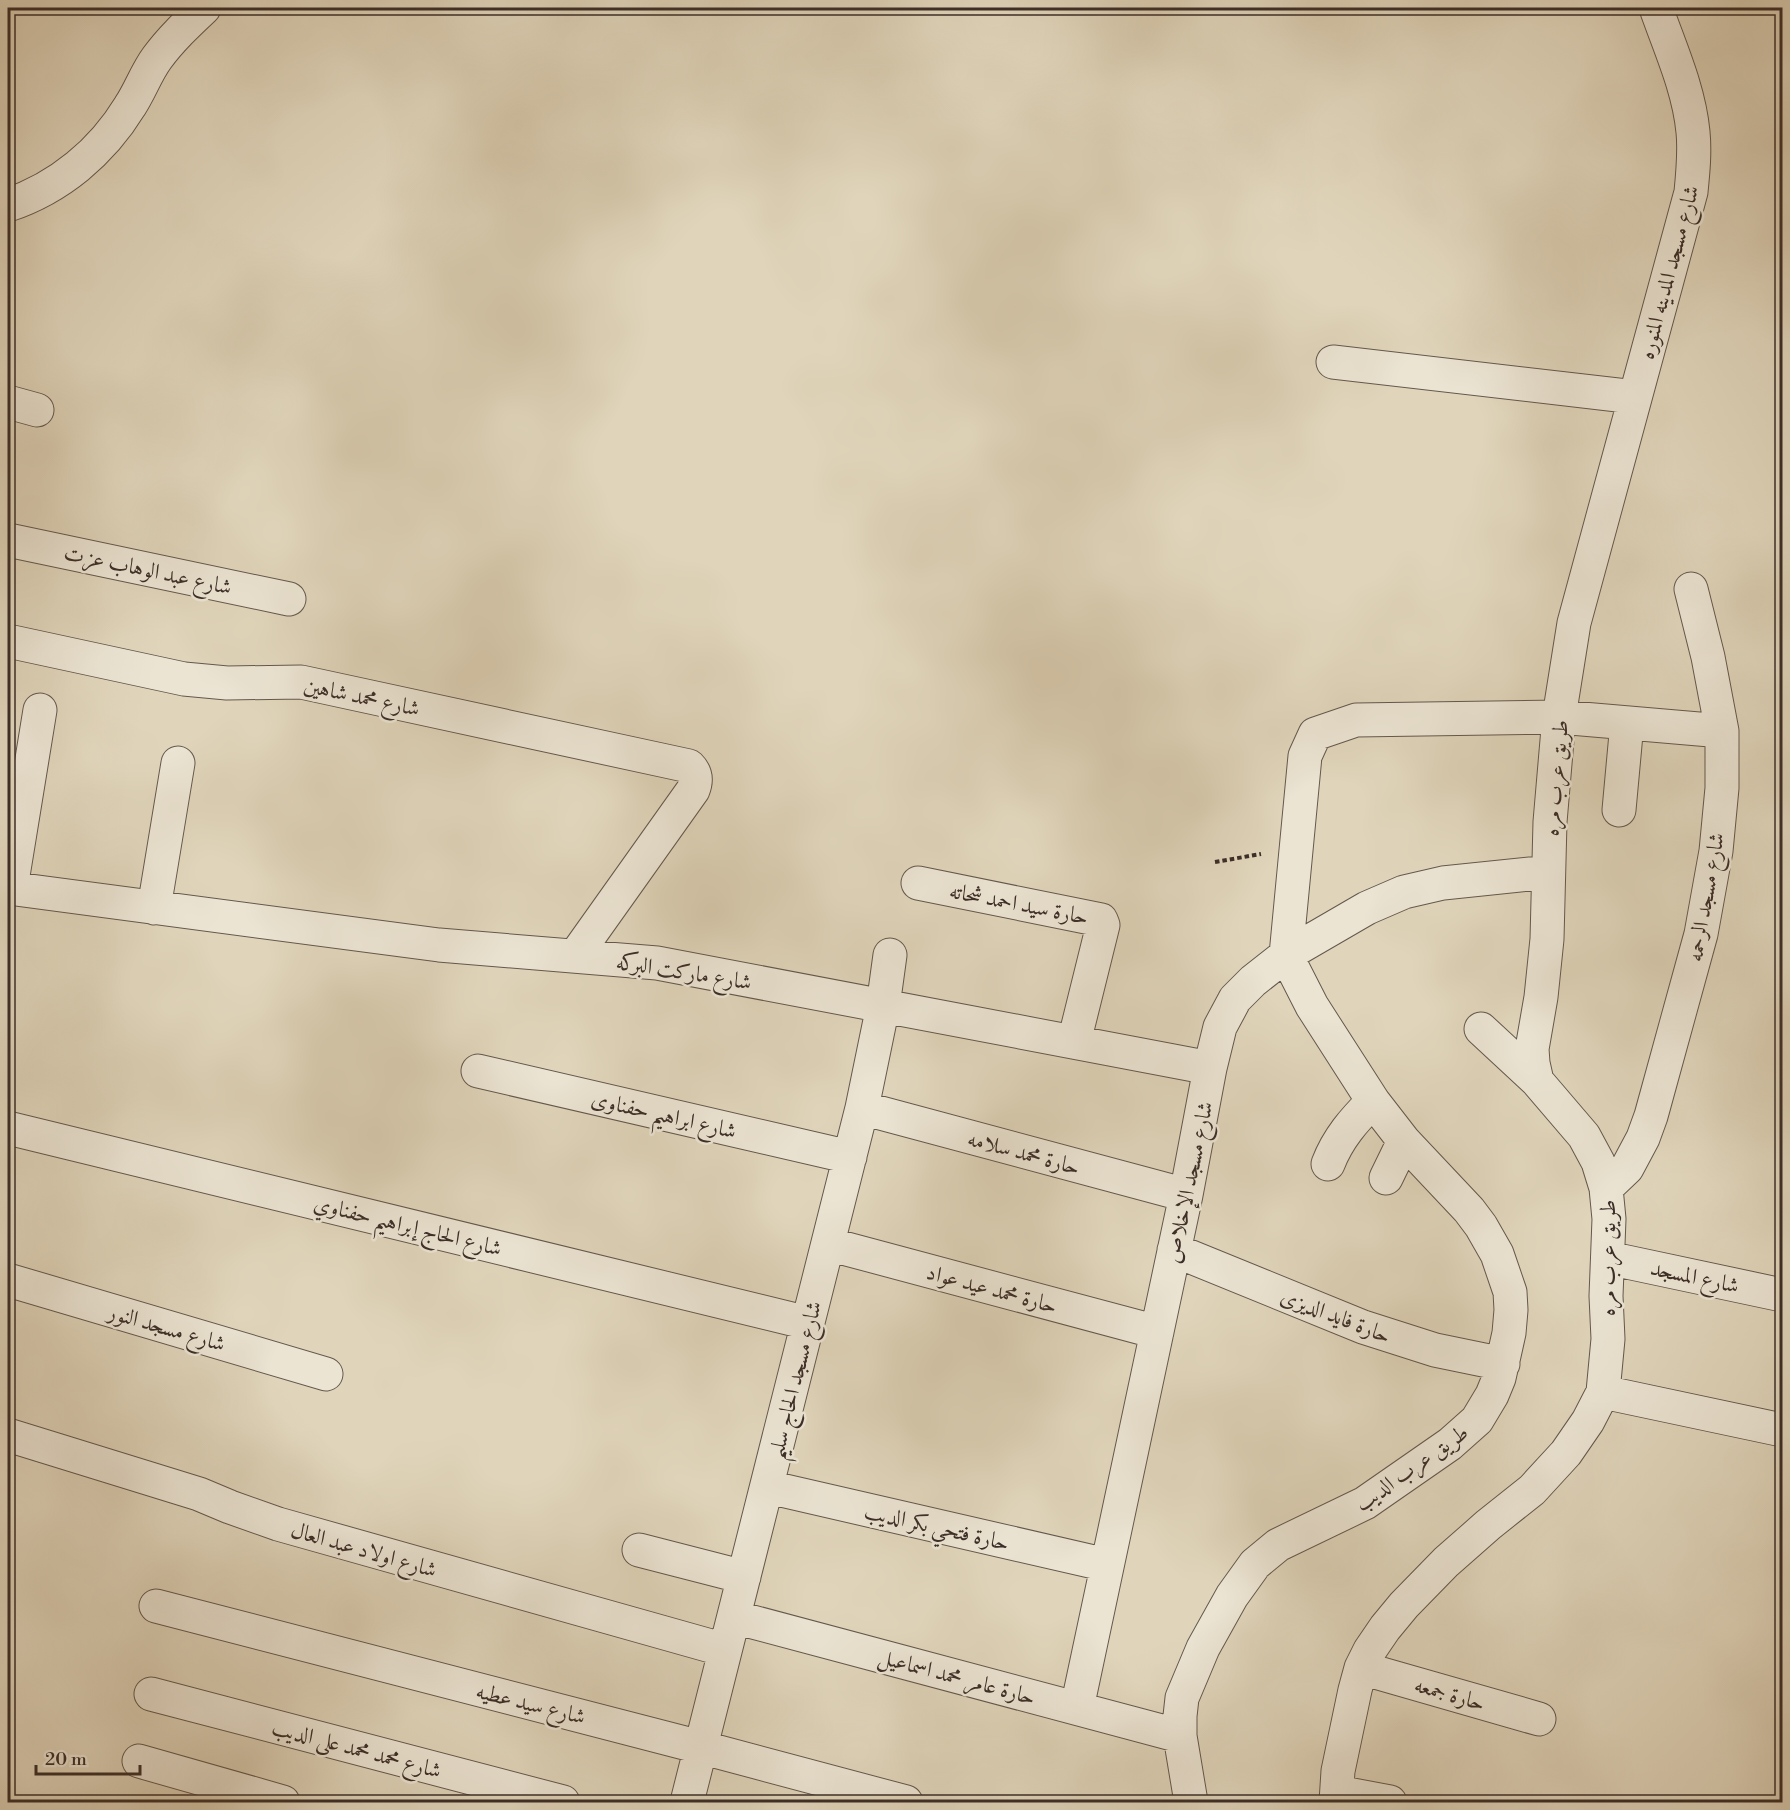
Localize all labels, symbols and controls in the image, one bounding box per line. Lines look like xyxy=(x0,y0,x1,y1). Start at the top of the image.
street label: شارع مسجد المدينه المنوره xyxy=(1633,183,1710,363)
street label: شارع عبد الوهاب عزت xyxy=(60,540,234,605)
street label: شارع محمد شاهين xyxy=(300,672,422,727)
street label: طريق عرب مره xyxy=(1538,719,1576,838)
street label: شارع مسجد الرحمه xyxy=(1682,831,1735,965)
street label: حارة سيد احمد شحاته xyxy=(947,878,1091,931)
street label: شارع ماركت البركه xyxy=(613,947,754,1000)
street label: شارع ابراهيم حفناوى xyxy=(587,1086,739,1152)
street label: شارع مسجد الإخلاص xyxy=(1159,1099,1224,1266)
street label: حارة محمد سلامه xyxy=(964,1125,1083,1181)
street label: شارع الحاج إبراهيم حفناوي xyxy=(309,1190,504,1270)
street label: طريق عرب مره xyxy=(1595,1200,1623,1316)
street label: شارع المسجد xyxy=(1647,1255,1741,1304)
street label: حارة محمد عيد عواد xyxy=(923,1259,1060,1320)
street label: حارة فايد الديزى xyxy=(1276,1283,1394,1350)
street label: شارع مسجد النور xyxy=(102,1298,228,1362)
street label: شارع مسجد الحاج سليم xyxy=(763,1298,835,1464)
street label: طريق عرب الديب xyxy=(1350,1419,1475,1518)
street label: حارة فتحي بكر الديب xyxy=(860,1498,1012,1563)
street label: شارع اولاد عبد العال xyxy=(286,1517,440,1588)
street label: حارة عامر محمد اسماعيل xyxy=(875,1643,1038,1712)
street label: حارة جمعه xyxy=(1411,1672,1488,1717)
street label: شارع سيد عطيه xyxy=(472,1678,588,1735)
street label: شارع محمد محمد على الديب xyxy=(268,1714,444,1789)
scale bar xyxy=(36,1738,140,1776)
text: 20 m xyxy=(45,1748,87,1771)

